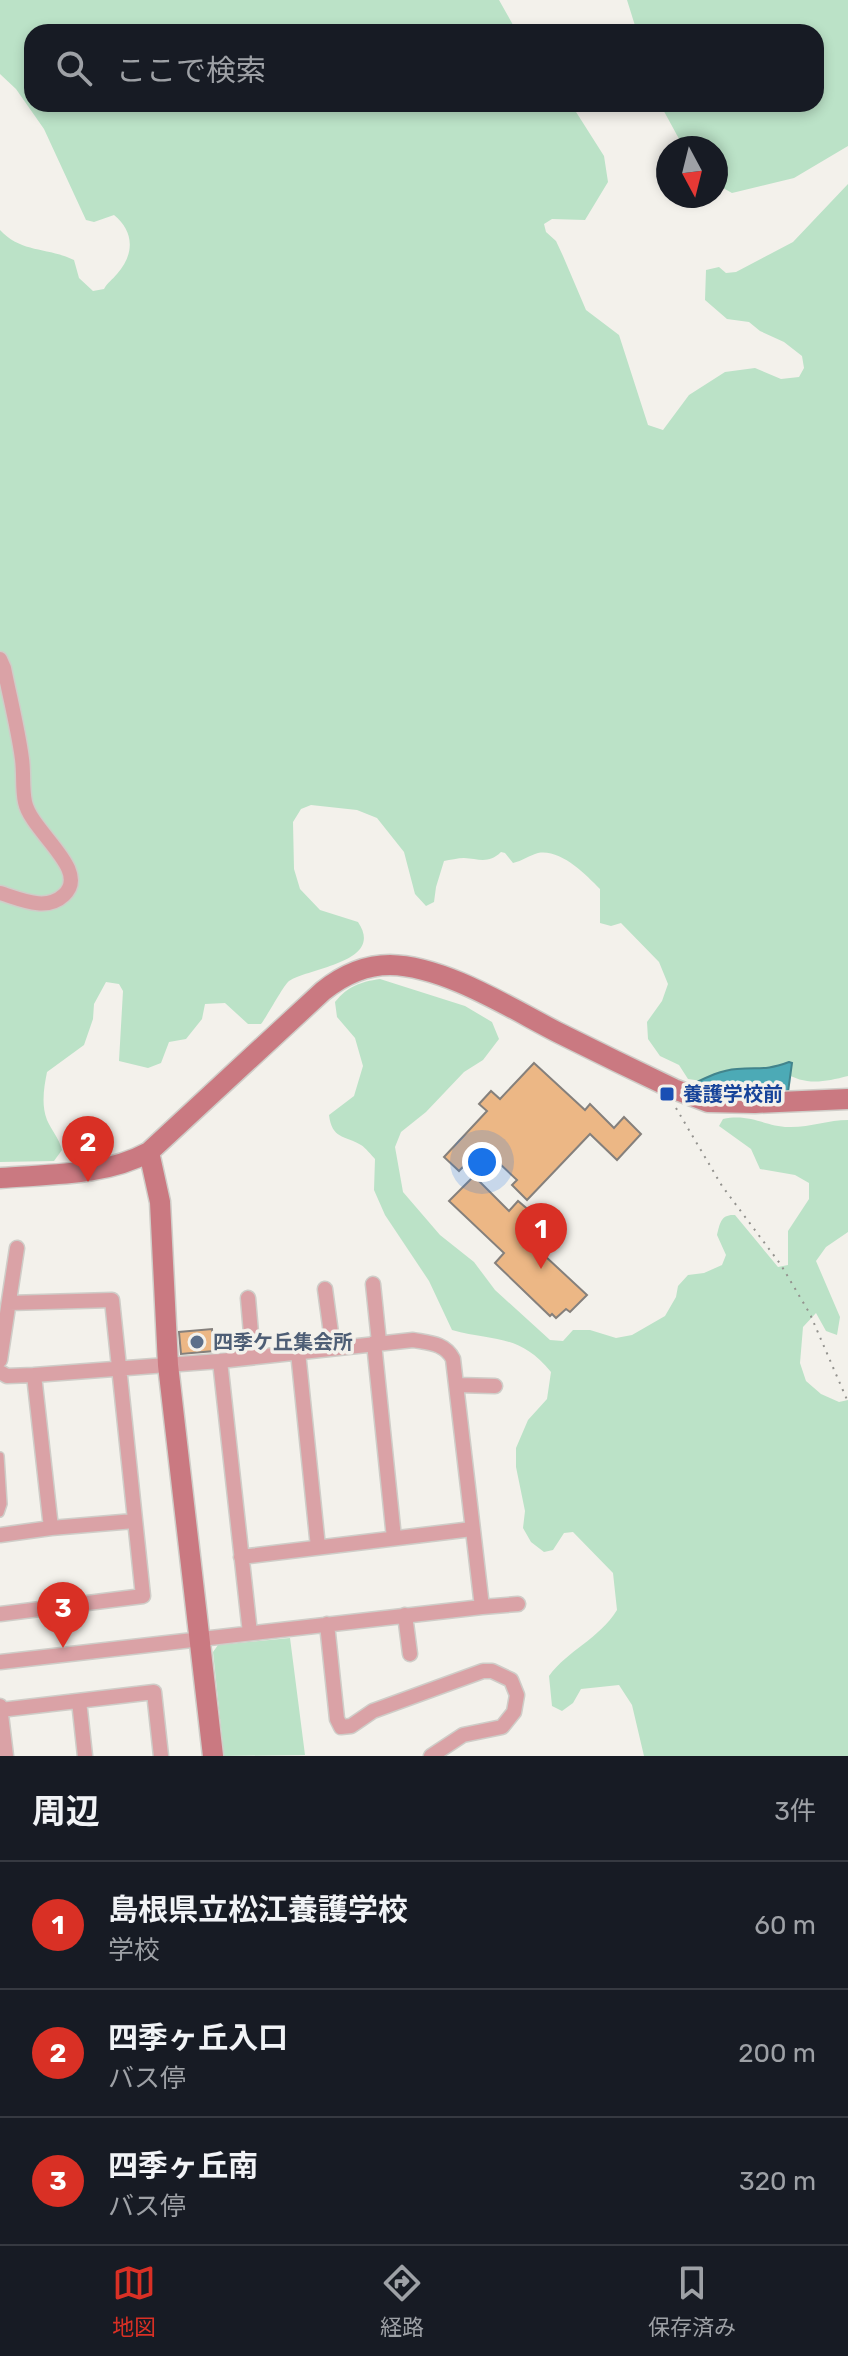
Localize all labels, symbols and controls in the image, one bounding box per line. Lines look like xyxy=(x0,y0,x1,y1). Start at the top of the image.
search box xyxy=(24,24,824,112)
icon: search xyxy=(52,46,96,90)
text: ここで検索 xyxy=(116,53,266,89)
north arrow xyxy=(656,136,728,208)
place label: 養護学校前 xyxy=(683,1082,783,1106)
marker: 養護学校前 xyxy=(658,1085,676,1103)
pin: 2 xyxy=(62,1116,114,1182)
your location xyxy=(462,1142,502,1182)
pin: 1 xyxy=(515,1203,567,1269)
place label: 四季ケ丘集会所 xyxy=(213,1330,353,1354)
marker: 四季ケ丘集会所 xyxy=(188,1333,206,1351)
pin: 3 xyxy=(37,1582,89,1648)
text: 周辺 xyxy=(32,1791,100,1832)
text: 3件 xyxy=(774,1796,816,1827)
text: 島根県立松江養護学校 xyxy=(108,1892,408,1928)
text: 1 xyxy=(52,1910,64,1941)
text: 60 m xyxy=(754,1910,816,1941)
text: 学校 xyxy=(108,1935,160,1966)
text: 四季ヶ丘入口 xyxy=(108,2020,288,2056)
text: 2 xyxy=(50,2038,66,2069)
text: 200 m xyxy=(738,2038,816,2069)
text: バス停 xyxy=(108,2063,186,2094)
text: 四季ヶ丘南 xyxy=(108,2148,258,2184)
text: 3 xyxy=(49,2166,67,2197)
text: 320 m xyxy=(739,2166,816,2197)
text: バス停 xyxy=(108,2191,186,2222)
tab: 地図 xyxy=(112,2261,156,2341)
tab: 経路 xyxy=(380,2261,424,2341)
tab: 保存済み xyxy=(648,2261,736,2341)

